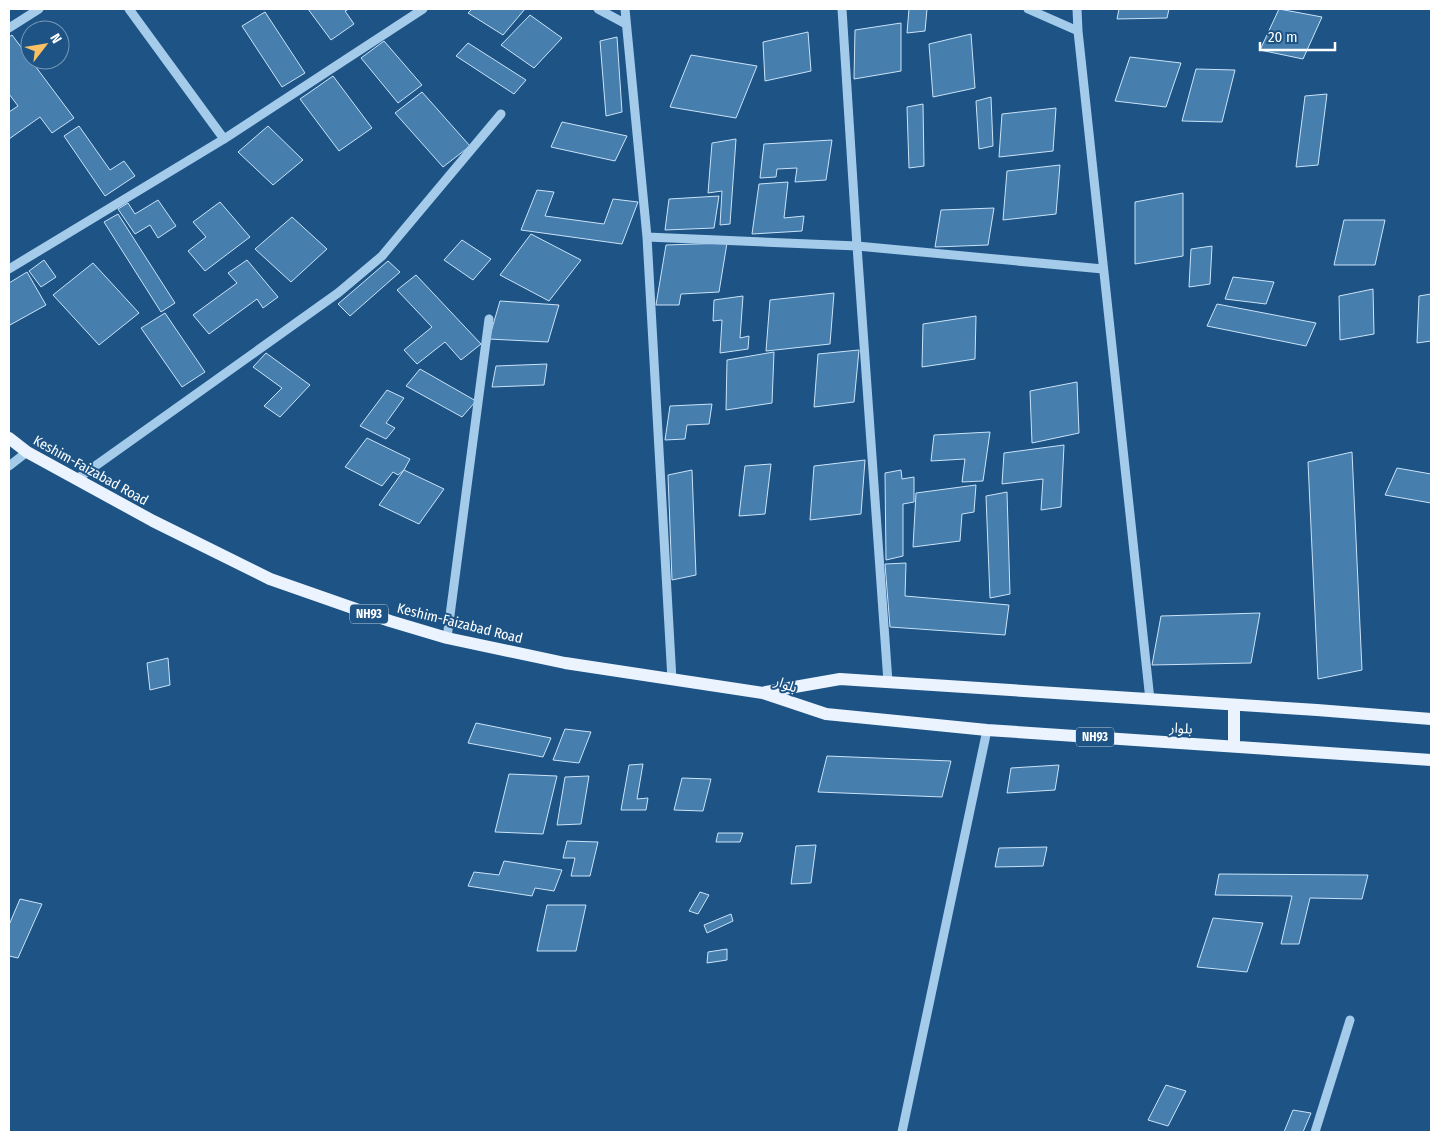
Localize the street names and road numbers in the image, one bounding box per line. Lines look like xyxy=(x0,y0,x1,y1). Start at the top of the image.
street label: Keshim-Faizabad Road xyxy=(30,432,151,509)
street label: Keshim-Faizabad Road xyxy=(395,600,524,647)
road number: NH93 xyxy=(350,604,388,624)
street label: بلوار xyxy=(771,672,800,696)
street label: بلوار xyxy=(1168,719,1193,738)
road number: NH93 xyxy=(1076,728,1114,746)

